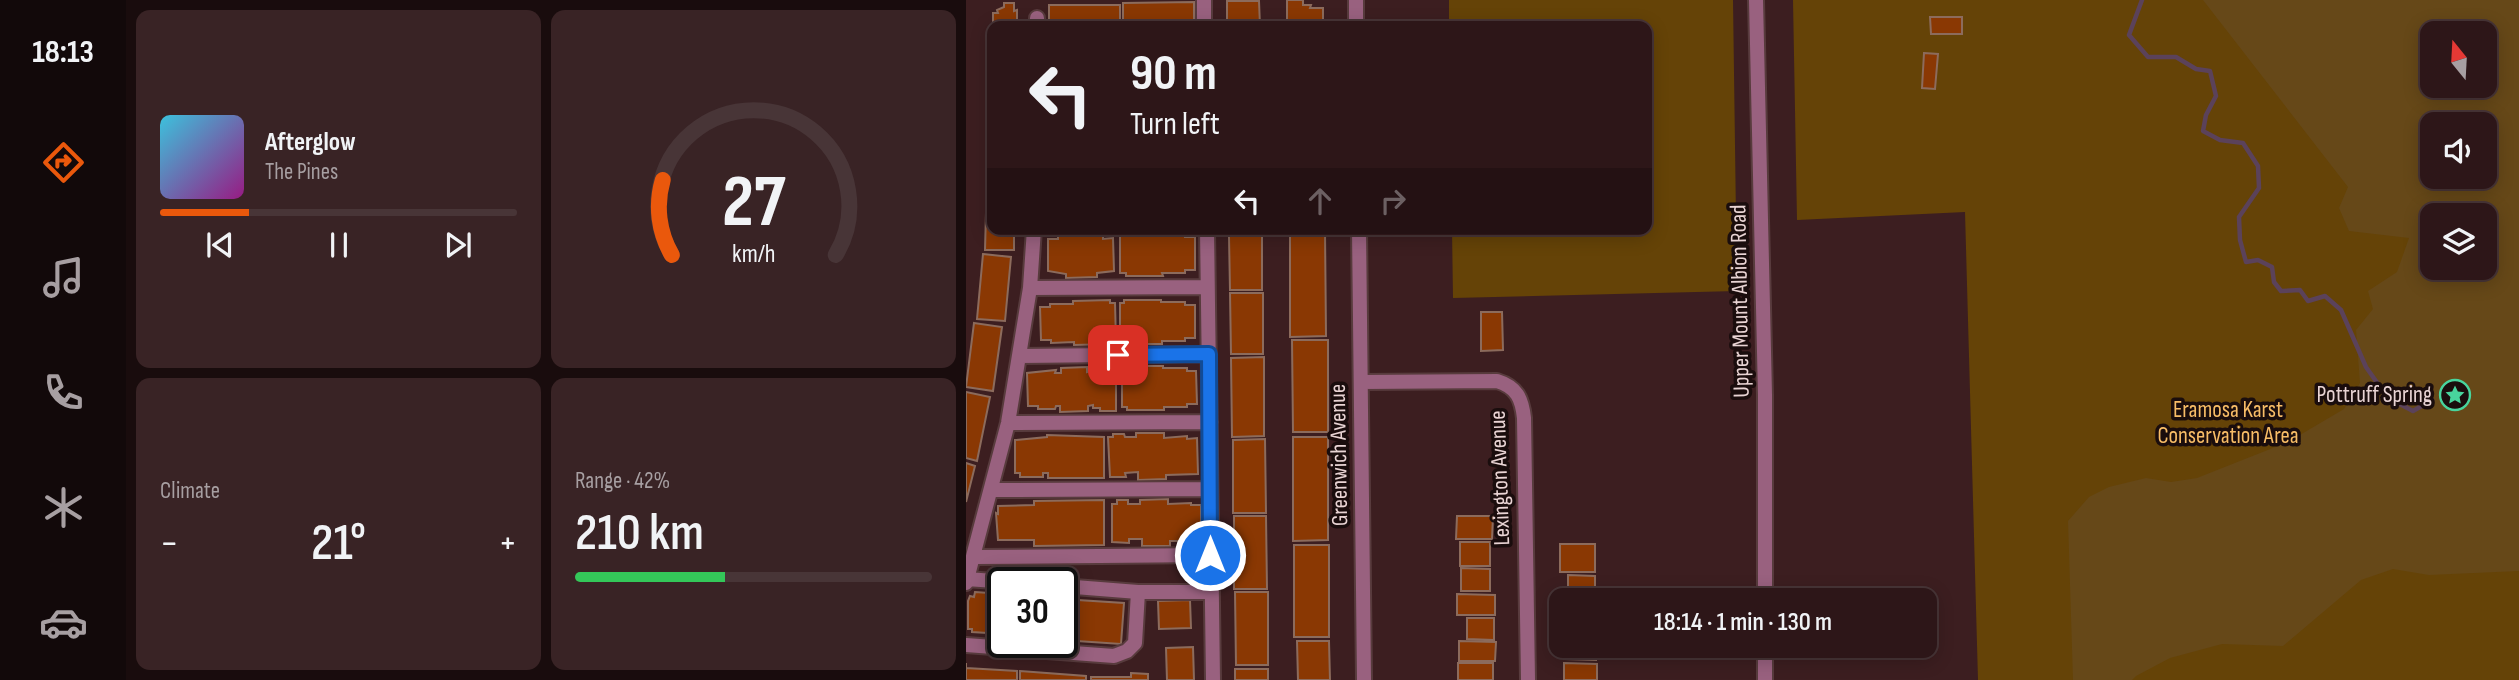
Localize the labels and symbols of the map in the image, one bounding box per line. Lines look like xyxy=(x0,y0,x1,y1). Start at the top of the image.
north arrow xyxy=(2420,21,2497,98)
street label: Upper Mount Albion Road xyxy=(1724,204,1756,398)
pin xyxy=(1088,325,1148,385)
place icon: Pottruff Spring xyxy=(2438,378,2472,412)
place label: Pottruff Spring xyxy=(2316,381,2432,409)
street label: Greenwich Avenue xyxy=(1324,384,1354,526)
park label: Eramosa Karst Conservation Area xyxy=(2158,396,2299,450)
street label: Lexington Avenue xyxy=(1484,410,1516,546)
position arrow xyxy=(1173,518,1247,592)
speed limit sign: 30 xyxy=(987,567,1078,658)

